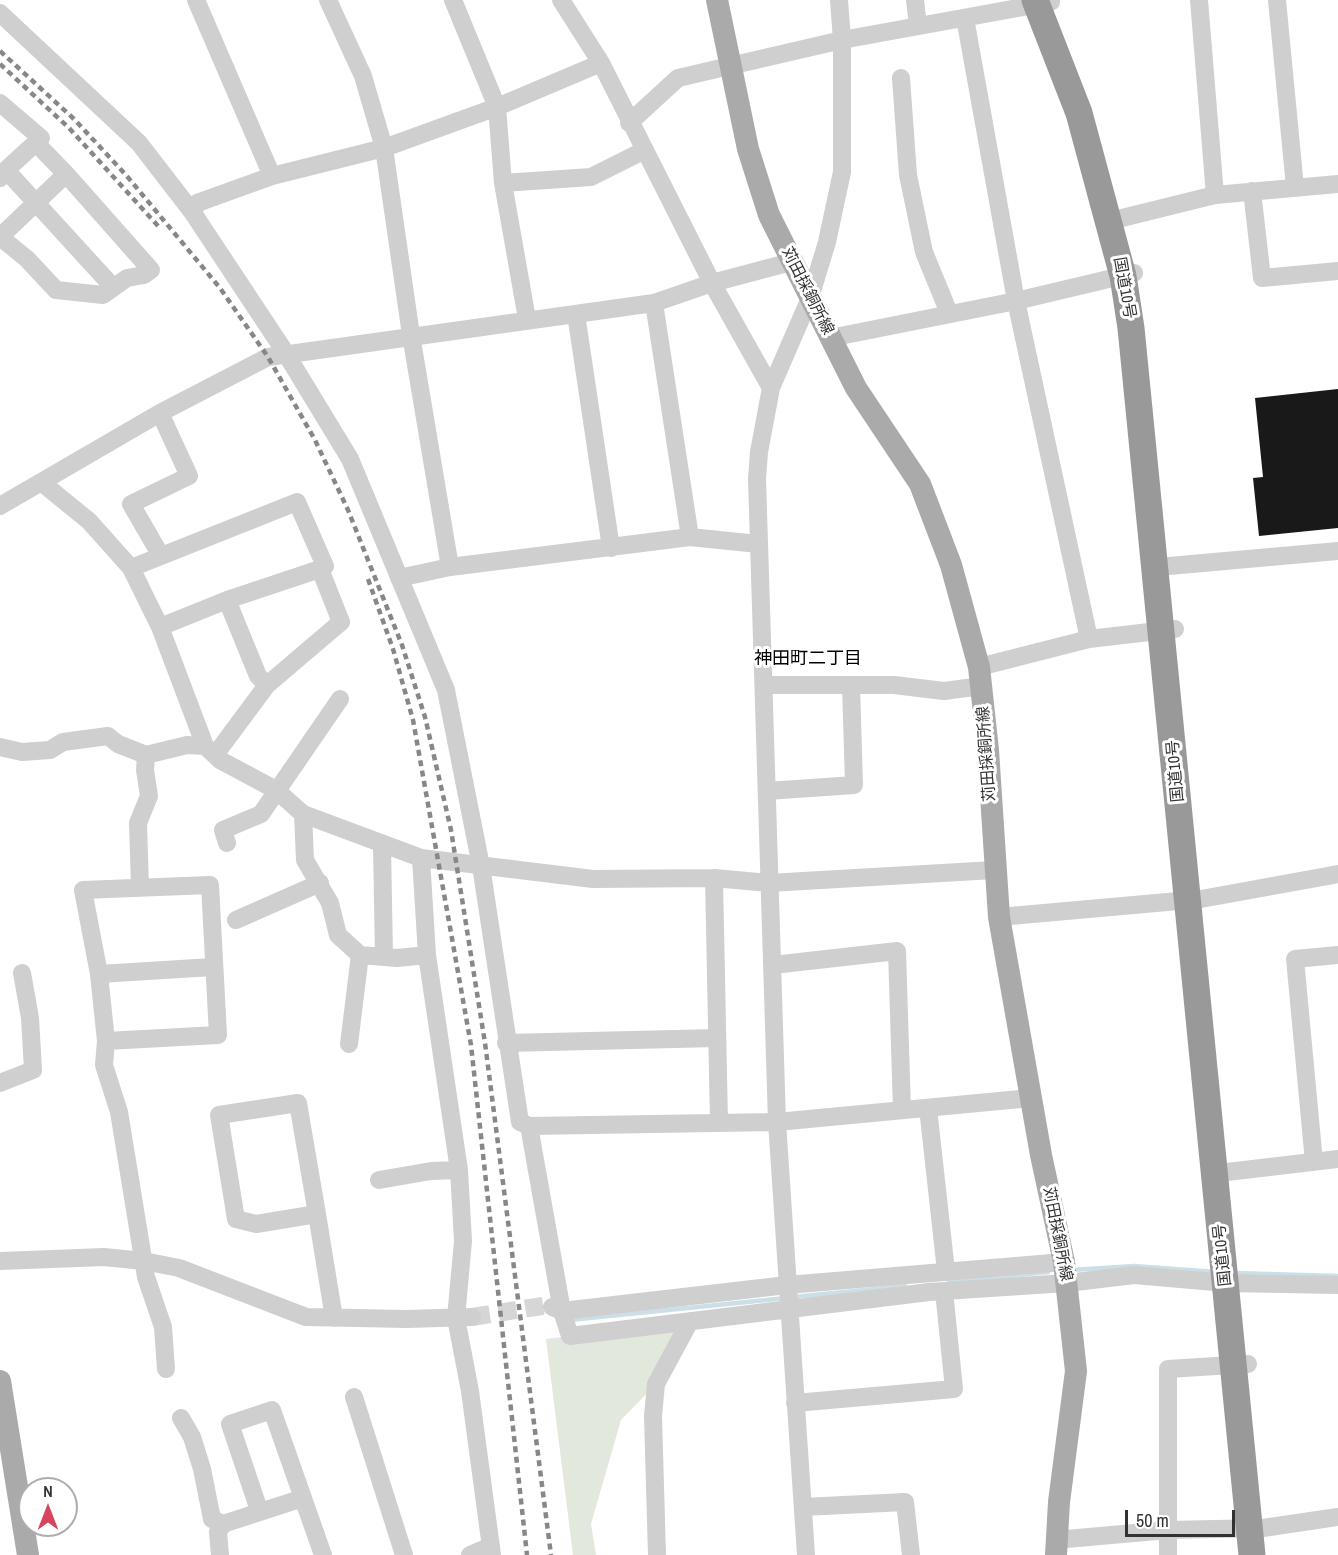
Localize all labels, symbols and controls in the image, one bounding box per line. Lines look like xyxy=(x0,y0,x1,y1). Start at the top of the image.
street label: 苅田採銅所線 xyxy=(777,244,837,338)
street label: 国道10号 xyxy=(1109,256,1139,320)
district label: 神田町二丁目 xyxy=(754,648,862,670)
street label: 苅田採銅所線 xyxy=(974,705,1000,803)
street label: 国道10号 xyxy=(1164,739,1188,803)
street label: 苅田採銅所線 xyxy=(1038,1185,1076,1283)
street label: 国道10号 xyxy=(1210,1223,1236,1287)
north arrow xyxy=(18,1477,78,1537)
text: N xyxy=(43,1480,53,1502)
scale bar xyxy=(1128,1498,1238,1536)
text: 50 m xyxy=(1136,1508,1169,1533)

